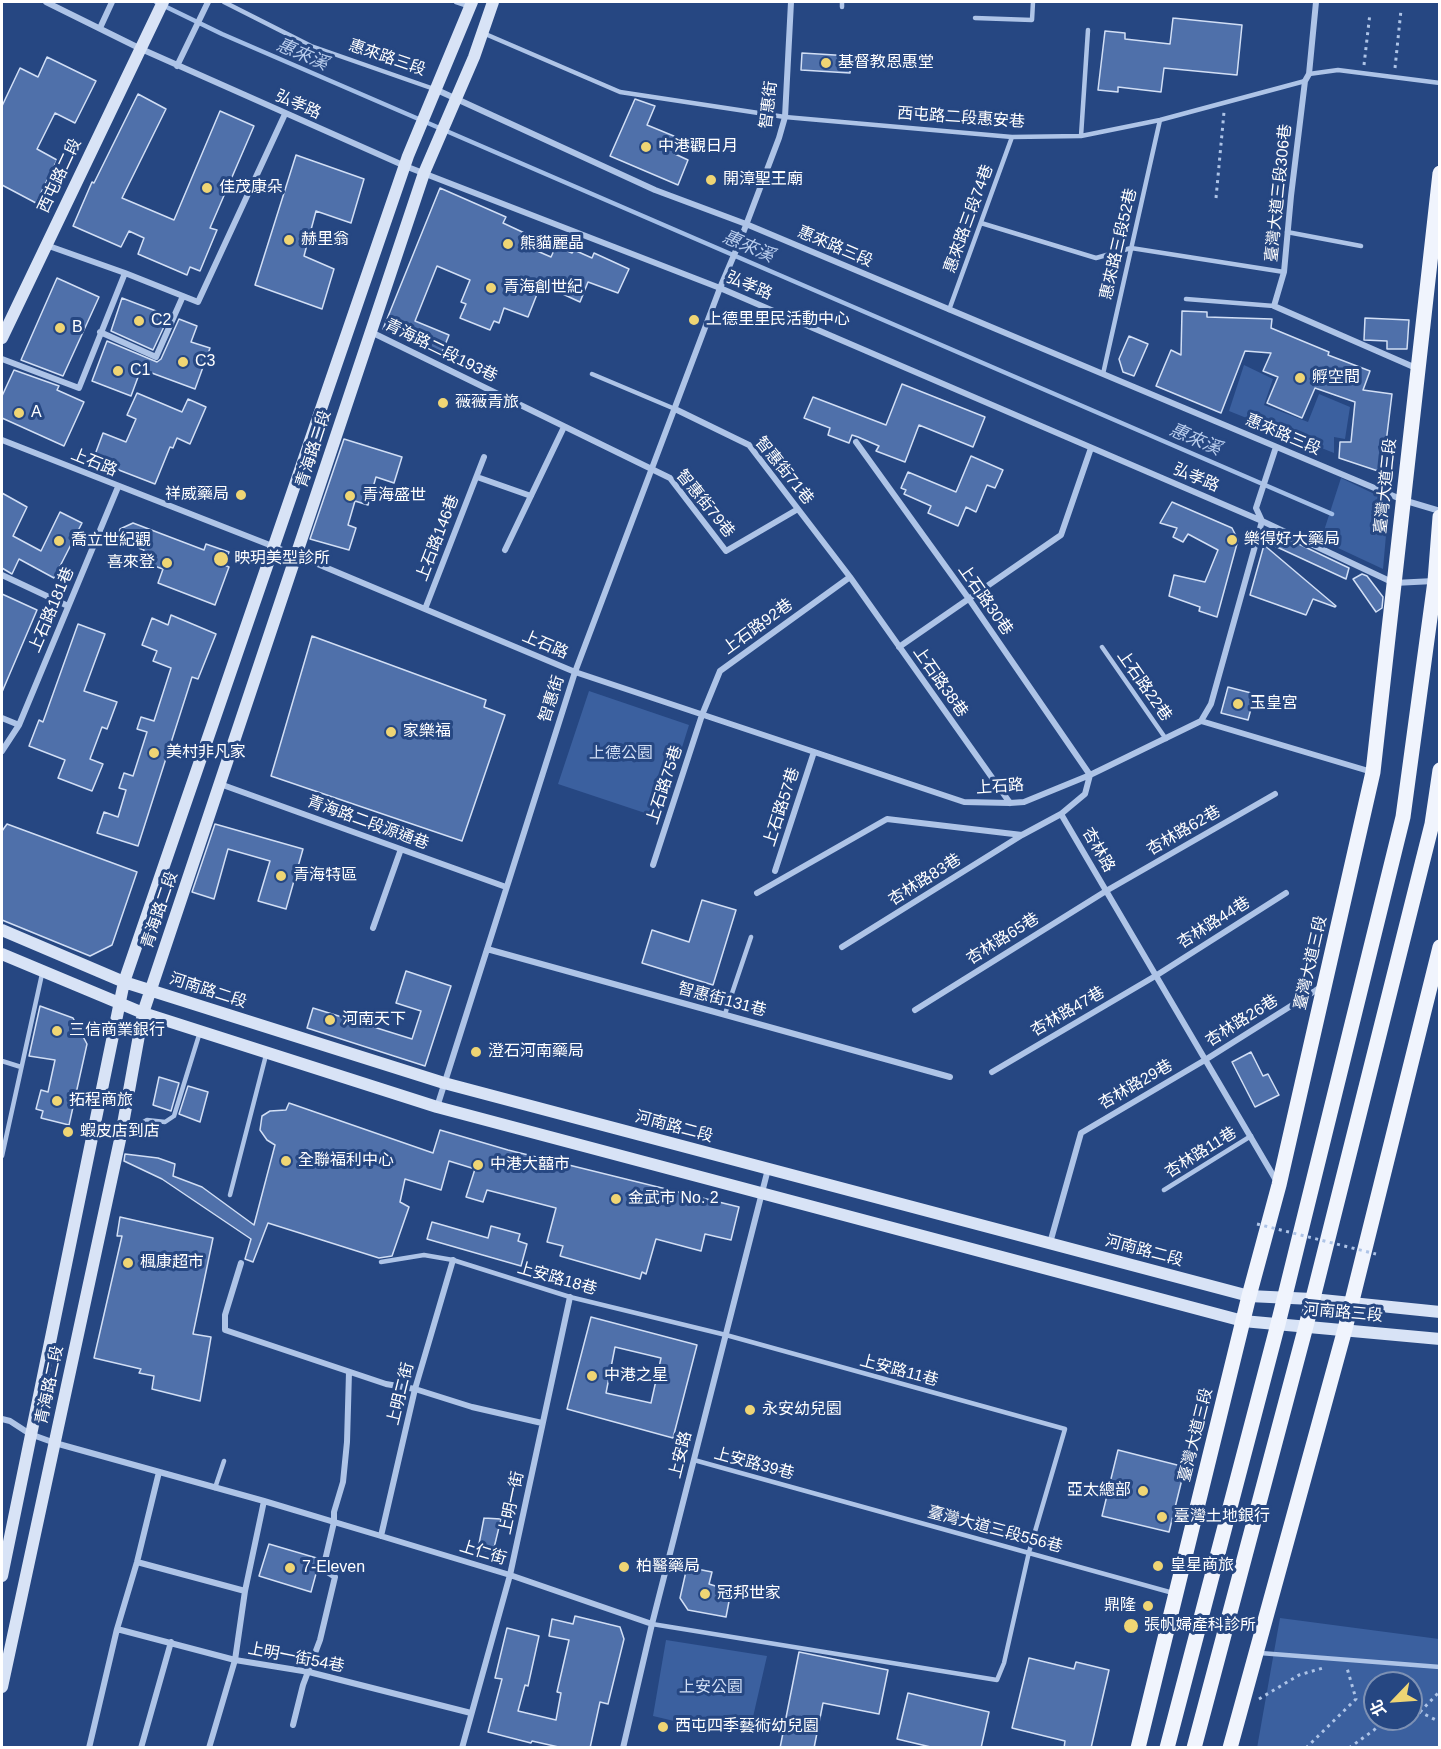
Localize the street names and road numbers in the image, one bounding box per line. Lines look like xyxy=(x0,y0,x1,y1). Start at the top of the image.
street label: 惠來路三段 xyxy=(346,36,428,80)
street label: 智惠街 xyxy=(757,80,781,130)
street label: 弘孝路 xyxy=(272,86,324,124)
street label: 西屯路二段惠安巷 xyxy=(896,104,1026,132)
street label: 臺灣大道三段306巷 xyxy=(1262,123,1296,263)
street label: 西屯路二段 xyxy=(34,136,86,216)
street label: 惠來路三段74巷 xyxy=(941,162,997,276)
street label: 惠來路三段52巷 xyxy=(1097,186,1141,302)
street label: 惠來路三段 xyxy=(794,223,876,271)
street label: 弘孝路 xyxy=(723,268,775,304)
street label: 青海路二段193巷 xyxy=(382,315,500,387)
street label: 青海路二段 xyxy=(293,408,335,490)
street label: 惠來路三段 xyxy=(1242,411,1324,459)
street label: 智惠街71巷 xyxy=(751,433,817,509)
street label: 臺灣大道三段 xyxy=(1371,437,1401,535)
street label: 上石路 xyxy=(68,445,120,481)
street label: 弘孝路 xyxy=(1170,460,1222,496)
street label: 智惠街79巷 xyxy=(672,466,738,542)
street label: 上石路146巷 xyxy=(413,492,463,584)
street label: 上石路30巷 xyxy=(954,561,1016,639)
street label: 上石路181巷 xyxy=(25,565,79,655)
street label: 上石路92巷 xyxy=(719,595,797,659)
street label: 上石路 xyxy=(519,627,571,663)
street label: 上石路38巷 xyxy=(909,643,971,721)
street label: 上石路22巷 xyxy=(1113,647,1175,725)
street label: 智惠街 xyxy=(535,673,569,725)
street label: 上石路75巷 xyxy=(643,743,687,827)
street label: 上石路57巷 xyxy=(760,765,804,849)
street label: 上石路 xyxy=(975,776,1025,798)
street label: 青海路二段源通巷 xyxy=(305,792,431,854)
street label: 杏林路62巷 xyxy=(1144,802,1224,860)
street label: 杏林路 xyxy=(1078,824,1118,876)
street label: 杏林路83巷 xyxy=(885,850,965,910)
street label: 青海路二段 xyxy=(138,869,182,951)
street label: 杏林路44巷 xyxy=(1174,893,1254,953)
street label: 杏林路65巷 xyxy=(963,909,1043,969)
street label: 臺灣大道三段 xyxy=(1291,914,1331,1012)
street label: 河南路二段 xyxy=(167,970,249,1012)
street label: 智惠街131巷 xyxy=(676,979,768,1021)
street label: 杏林路47巷 xyxy=(1028,983,1108,1041)
street label: 杏林路26巷 xyxy=(1202,991,1282,1051)
street label: 杏林路29巷 xyxy=(1096,1056,1176,1114)
street label: 河南路二段 xyxy=(633,1107,715,1147)
street label: 杏林路11巷 xyxy=(1162,1124,1240,1182)
street label: 河南路二段 xyxy=(1103,1231,1185,1271)
street label: 上安路18巷 xyxy=(515,1258,599,1300)
street label: 河南路三段 xyxy=(1302,1300,1384,1326)
street label: 青海路二段 xyxy=(32,1344,68,1426)
street label: 上安路11巷 xyxy=(858,1351,940,1391)
street label: 上明二街 xyxy=(384,1361,418,1427)
street label: 臺灣大道三段 xyxy=(1175,1386,1217,1484)
street label: 上安路 xyxy=(666,1429,696,1481)
street label: 上安路39巷 xyxy=(712,1444,796,1484)
street label: 上明一街 xyxy=(496,1470,528,1536)
street label: 臺灣大道三段556巷 xyxy=(926,1503,1064,1557)
street label: 上仁街 xyxy=(457,1537,509,1569)
street label: 上明一街54巷 xyxy=(246,1639,346,1677)

